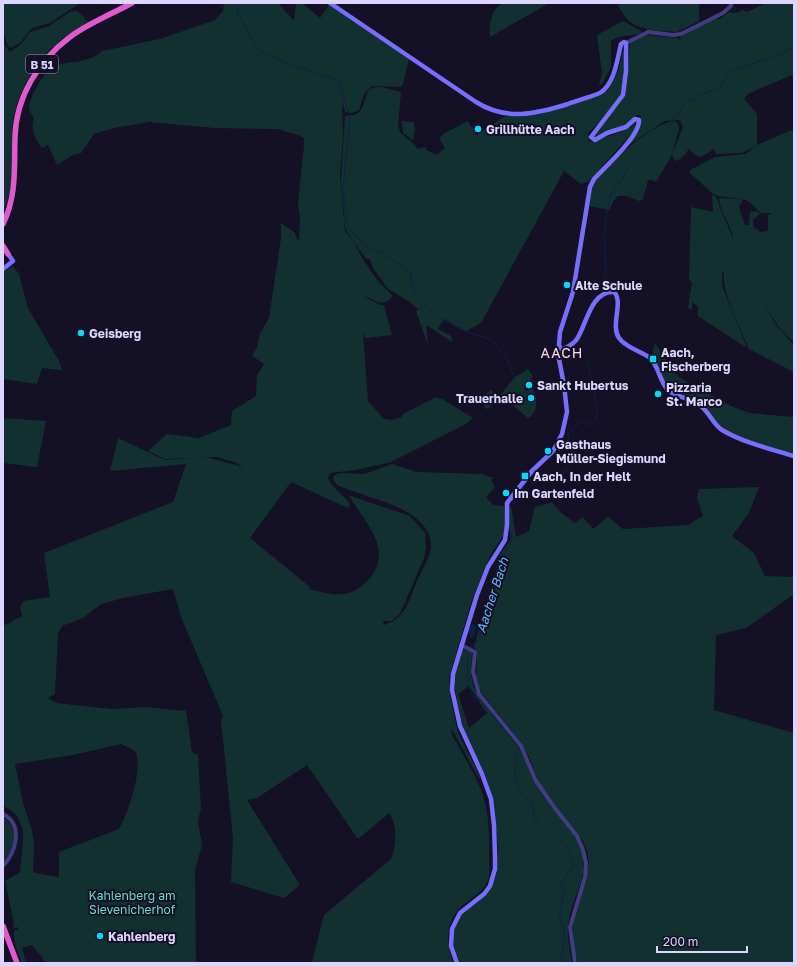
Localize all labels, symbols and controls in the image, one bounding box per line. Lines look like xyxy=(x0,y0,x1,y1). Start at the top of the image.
road number: B 51 xyxy=(26,55,58,73)
place label: Grillhütte Aach xyxy=(486,122,574,137)
marker: Grillhütte Aach xyxy=(473,124,483,134)
place label: Alte Schule xyxy=(575,278,642,293)
marker: Alte Schule xyxy=(562,280,572,290)
place label: Geisberg xyxy=(89,326,141,341)
marker: Geisberg xyxy=(76,328,86,338)
district label: AACH xyxy=(541,344,583,361)
place label: Aach, Fischerberg xyxy=(661,345,730,374)
marker: Aach, Fischerberg xyxy=(648,354,658,364)
place label: Sankt Hubertus xyxy=(537,378,629,393)
marker: Sankt Hubertus xyxy=(524,380,534,390)
place label: Pizzaria St. Marco xyxy=(666,380,722,409)
marker: Pizzaria St. Marco xyxy=(653,389,663,399)
place label: Trauerhalle xyxy=(456,391,523,406)
marker: Trauerhalle xyxy=(526,393,536,403)
place label: Gasthaus Müller-Siegismund xyxy=(556,437,666,466)
marker: Gasthaus Müller-Siegismund xyxy=(543,446,553,456)
place label: Aach, In der Helt xyxy=(533,469,631,484)
marker: Aach, In der Helt xyxy=(520,471,530,481)
place label: Im Gartenfeld xyxy=(514,486,594,501)
marker: Im Gartenfeld xyxy=(501,488,511,498)
water label: Aacher Bach xyxy=(472,554,512,635)
park label: Kahlenberg am Sievenicherhof xyxy=(88,888,176,917)
scale bar xyxy=(657,928,747,954)
place label: Kahlenberg xyxy=(108,929,175,944)
marker: Kahlenberg xyxy=(95,931,105,941)
text: 200 m xyxy=(663,934,698,949)

